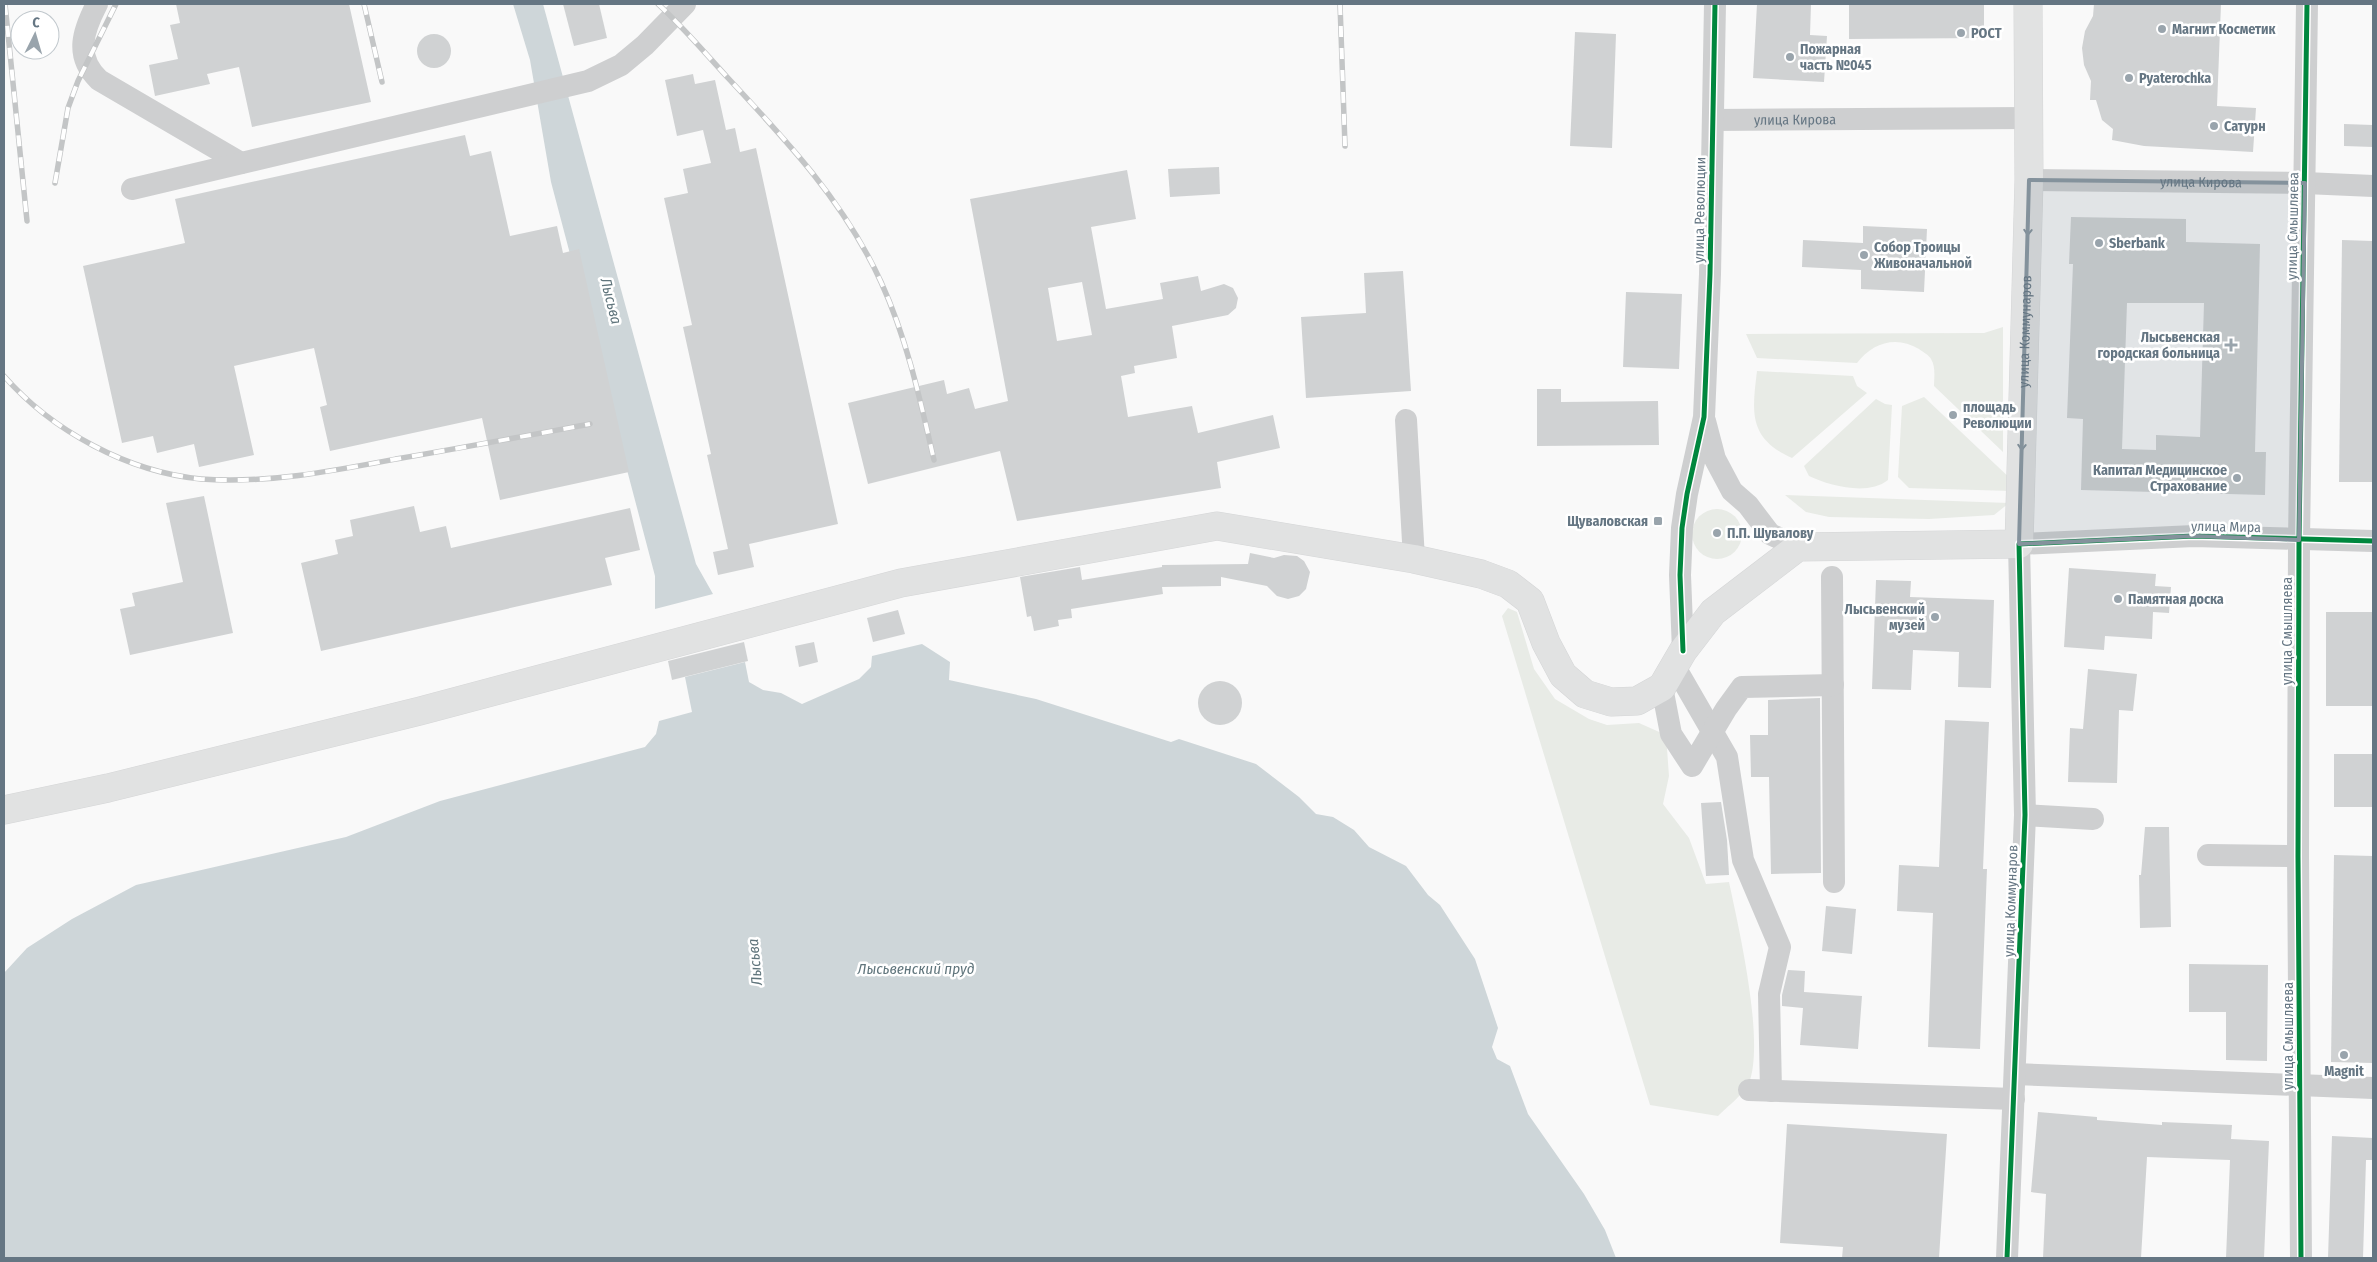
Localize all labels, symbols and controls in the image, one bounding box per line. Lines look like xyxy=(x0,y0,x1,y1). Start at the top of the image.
north arrow xyxy=(10,10,60,60)
text: С xyxy=(32,14,41,31)
place label: Магнит Косметик xyxy=(2172,21,2277,38)
marker: Магнит Косметик xyxy=(2156,23,2168,35)
place label: РОСТ xyxy=(1971,25,2002,42)
marker: РОСТ xyxy=(1955,27,1967,39)
place label: Пожарная часть №045 xyxy=(1800,41,1872,74)
marker: Пожарная часть №045 xyxy=(1784,51,1796,63)
place label: Pyaterochka xyxy=(2139,70,2211,87)
marker: Pyaterochka xyxy=(2123,72,2135,84)
street label: улица Кирова xyxy=(1754,111,1836,128)
place label: Сатурн xyxy=(2224,118,2266,135)
marker: Сатурн xyxy=(2208,120,2220,132)
street label: улица Революции xyxy=(1691,157,1709,263)
street label: улица Смышляева xyxy=(2284,172,2302,280)
street label: улица Кирова xyxy=(2160,173,2242,191)
one-way arrow xyxy=(2023,220,2033,236)
place label: Sberbank xyxy=(2109,235,2166,252)
marker: Sberbank xyxy=(2093,237,2105,249)
place label: Собор Троицы Живоначальной xyxy=(1873,239,1972,272)
marker: Собор Троицы Живоначальной xyxy=(1858,249,1870,261)
water label: Лысьва xyxy=(596,275,625,326)
street label: улица Коммунаров xyxy=(2015,275,2035,388)
place label: Лысьвенская городская больница xyxy=(2098,329,2220,362)
marker: Лысьвенская городская больница xyxy=(2224,338,2238,352)
place label: площадь Революции xyxy=(1963,399,2032,432)
marker: площадь Революции xyxy=(1947,409,1959,421)
one-way arrow xyxy=(2017,434,2027,451)
place label: Капитал Медицинское Страхование xyxy=(2093,462,2227,495)
marker: Капитал Медицинское Страхование xyxy=(2231,472,2243,484)
place label: Щуваловская xyxy=(1567,513,1648,530)
marker: Щуваловская xyxy=(1652,515,1664,527)
street label: улица Мира xyxy=(2191,518,2261,536)
place label: П.П. Шувалову xyxy=(1727,525,1814,542)
marker: П.П. Шувалову xyxy=(1711,527,1723,539)
street label: улица Смышляева xyxy=(2279,577,2296,685)
place label: Памятная доска xyxy=(2128,591,2224,608)
marker: Памятная доска xyxy=(2112,593,2124,605)
place label: Лысьвенский музей xyxy=(1845,601,1925,634)
marker: Лысьвенский музей xyxy=(1929,611,1941,623)
street label: улица Коммунаров xyxy=(2001,845,2021,957)
water label: Лысьва xyxy=(744,938,766,987)
water label: Лысьвенский пруд xyxy=(857,960,975,978)
street label: улица Смышляева xyxy=(2280,982,2297,1090)
marker: Magnit xyxy=(2338,1049,2350,1061)
place label: Magnit xyxy=(2324,1063,2365,1080)

